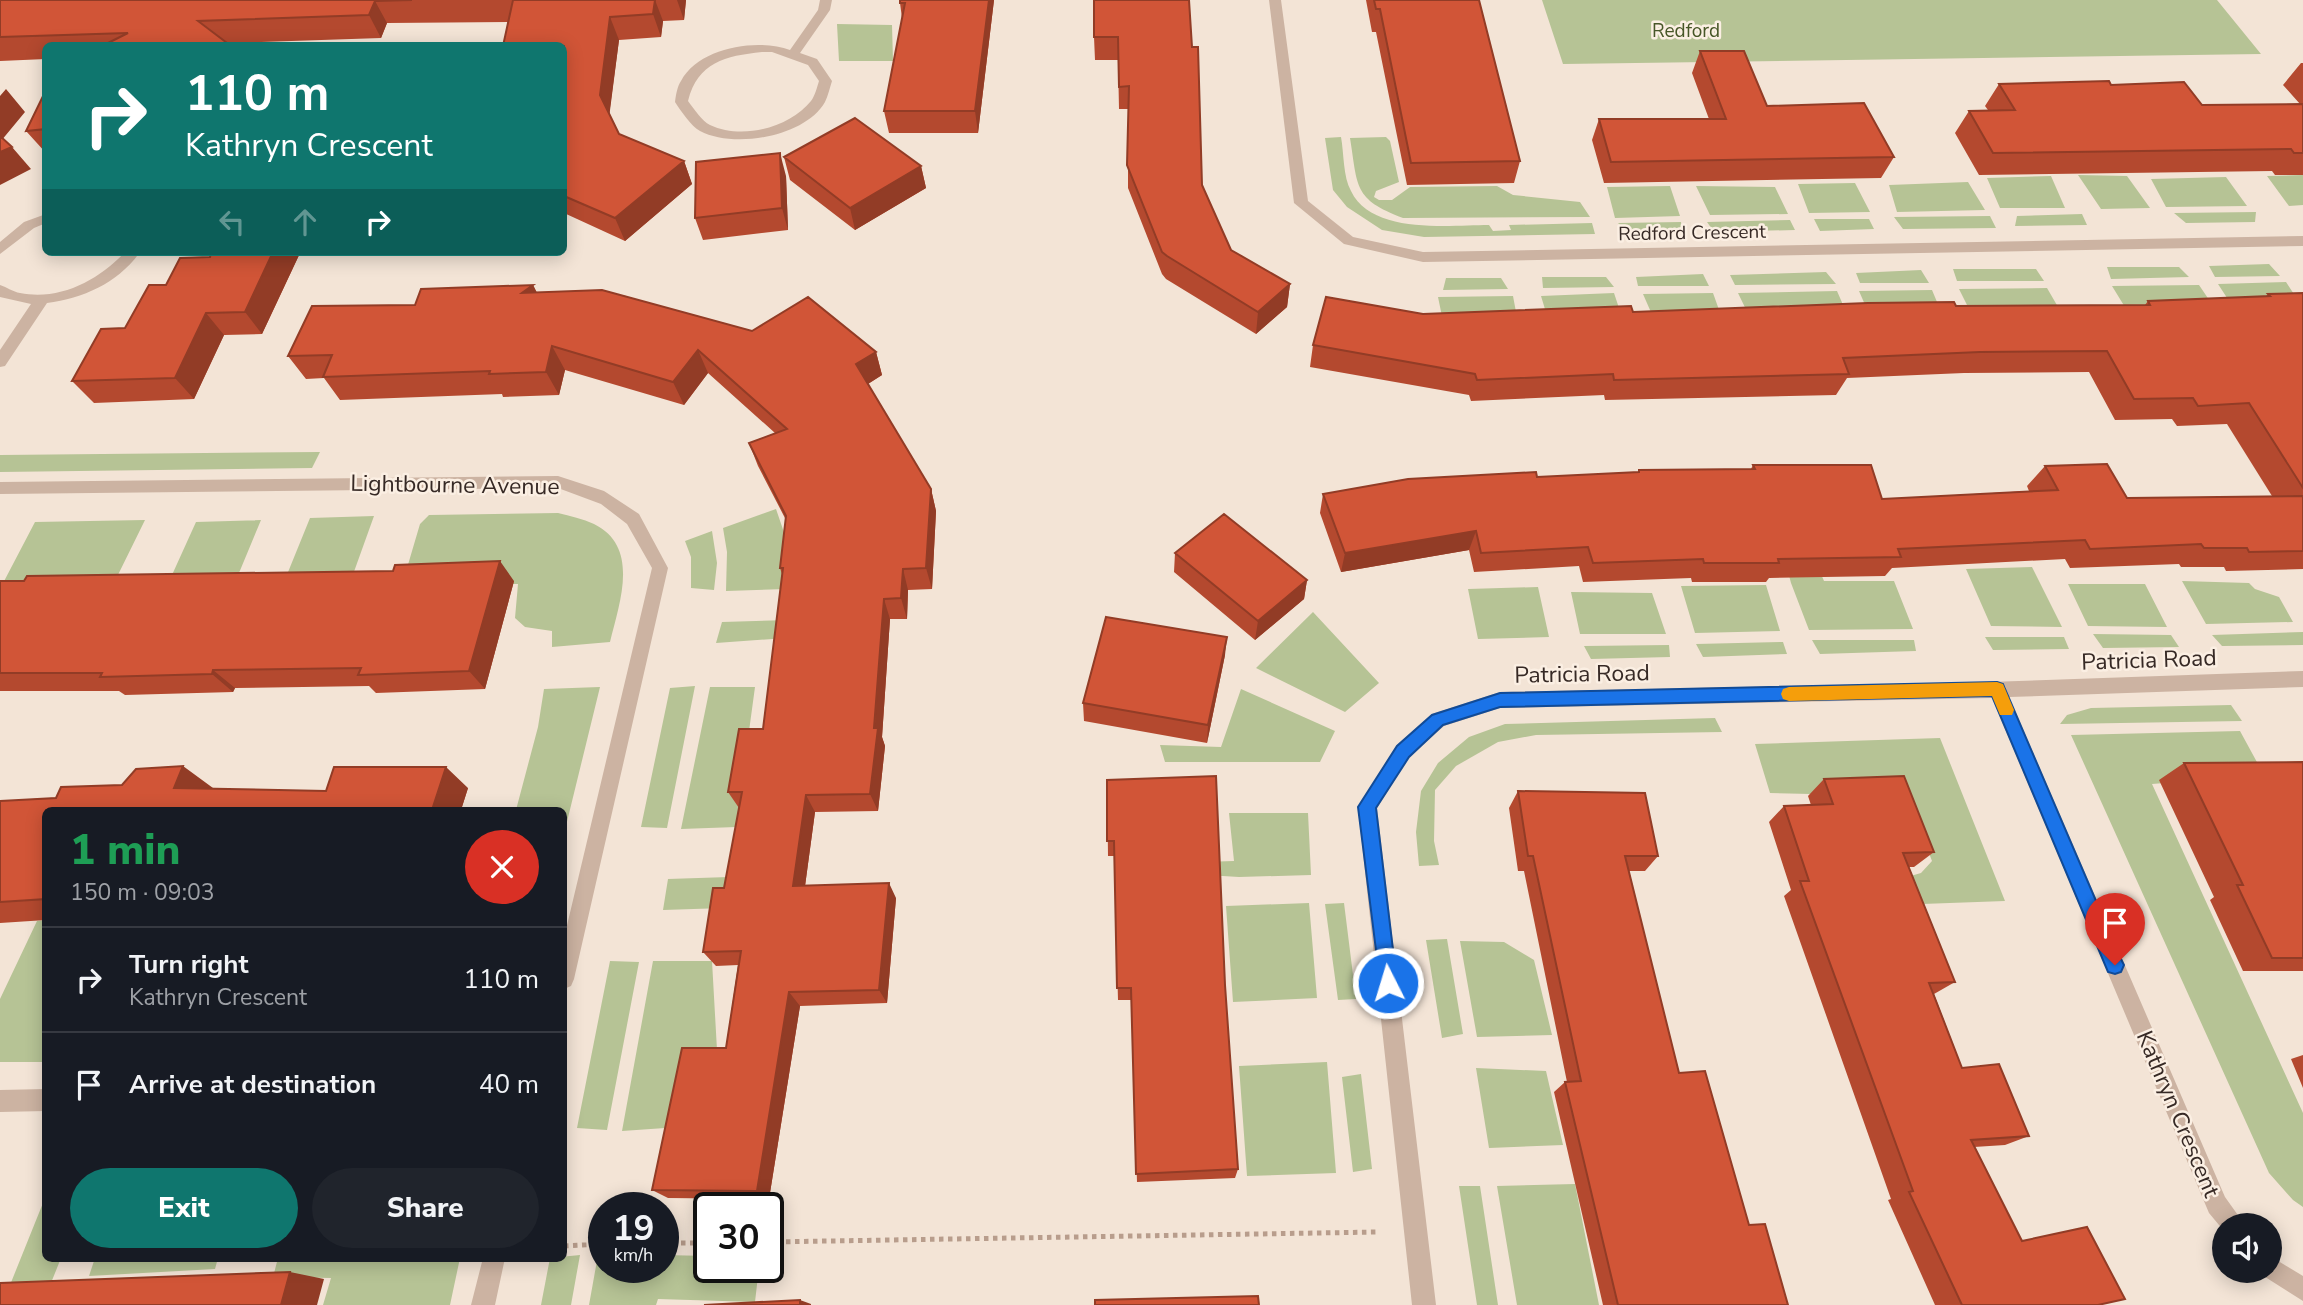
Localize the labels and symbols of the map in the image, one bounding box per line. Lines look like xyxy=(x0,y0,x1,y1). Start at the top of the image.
park label: Redford xyxy=(1652,18,1720,44)
street label: Redford Crescent xyxy=(1618,219,1766,247)
street label: Lightbourne Avenue xyxy=(350,468,560,502)
street label: Patricia Road xyxy=(2081,642,2217,678)
street label: Patricia Road xyxy=(1514,657,1650,691)
pin xyxy=(2085,893,2145,965)
position arrow xyxy=(1351,946,1425,1020)
street label: Kathryn Crescent xyxy=(2129,1026,2227,1203)
speed limit sign: 30 xyxy=(693,1192,784,1283)

